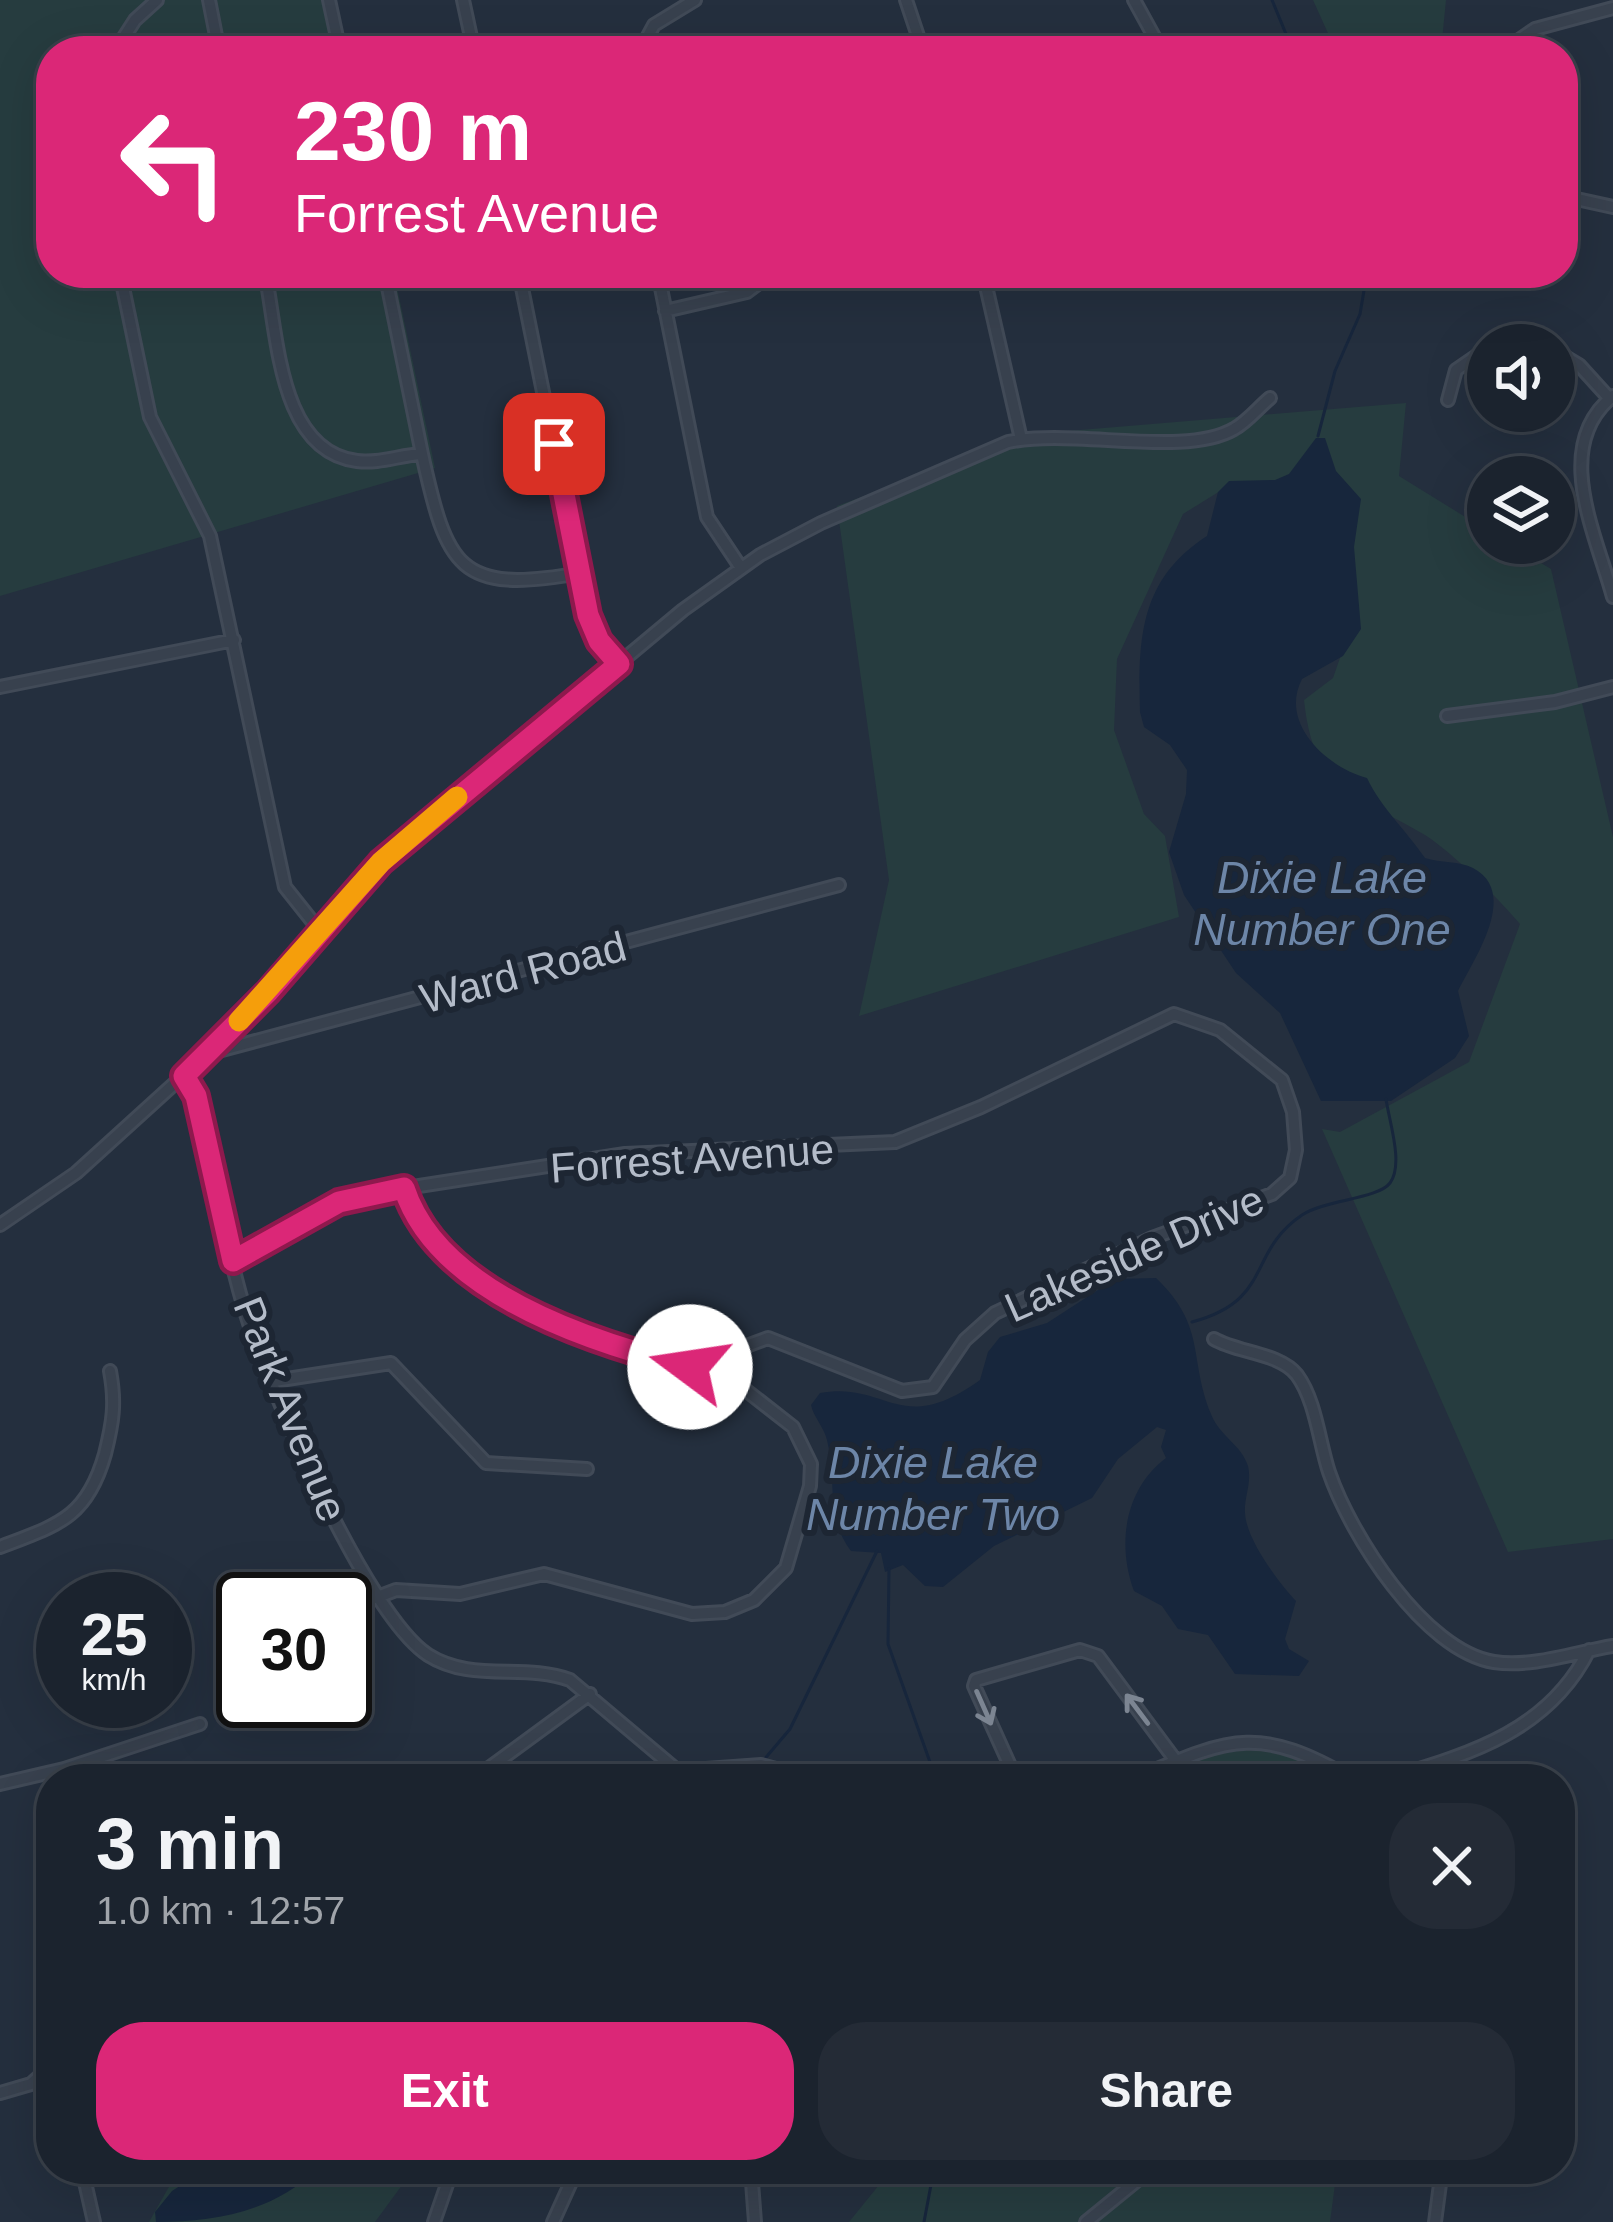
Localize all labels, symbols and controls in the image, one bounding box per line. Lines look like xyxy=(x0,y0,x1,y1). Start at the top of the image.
icon: left xyxy=(96,84,252,240)
text: 230 m xyxy=(294,84,532,178)
text: Forrest Avenue xyxy=(294,183,659,243)
map controls xyxy=(1467,324,1575,564)
button: sound xyxy=(1467,324,1575,432)
pin xyxy=(503,393,605,495)
icon: arrive xyxy=(521,411,587,477)
button: layers xyxy=(1467,456,1575,564)
water label: Dixie Lake Number One xyxy=(1193,852,1451,955)
street label: Ward Road xyxy=(415,922,631,1022)
street label: Forrest Avenue xyxy=(549,1125,835,1192)
street label: Lakeside Drive xyxy=(998,1175,1271,1331)
street label: Park Avenue xyxy=(224,1290,357,1528)
position arrow xyxy=(627,1304,753,1430)
water label: Dixie Lake Number Two xyxy=(806,1437,1060,1540)
speed limit sign: 30 xyxy=(216,1572,372,1728)
text: 25 xyxy=(81,1601,147,1668)
text: km/h xyxy=(81,1663,147,1696)
one-way arrow xyxy=(974,1689,996,1725)
one-way arrow xyxy=(1124,1693,1151,1725)
button: close xyxy=(1389,1803,1515,1929)
text: 3 min xyxy=(96,1804,284,1884)
text: 1.0 km · 12:57 xyxy=(96,1889,345,1932)
button: Exit xyxy=(96,2022,794,2160)
button: Share xyxy=(818,2022,1515,2160)

